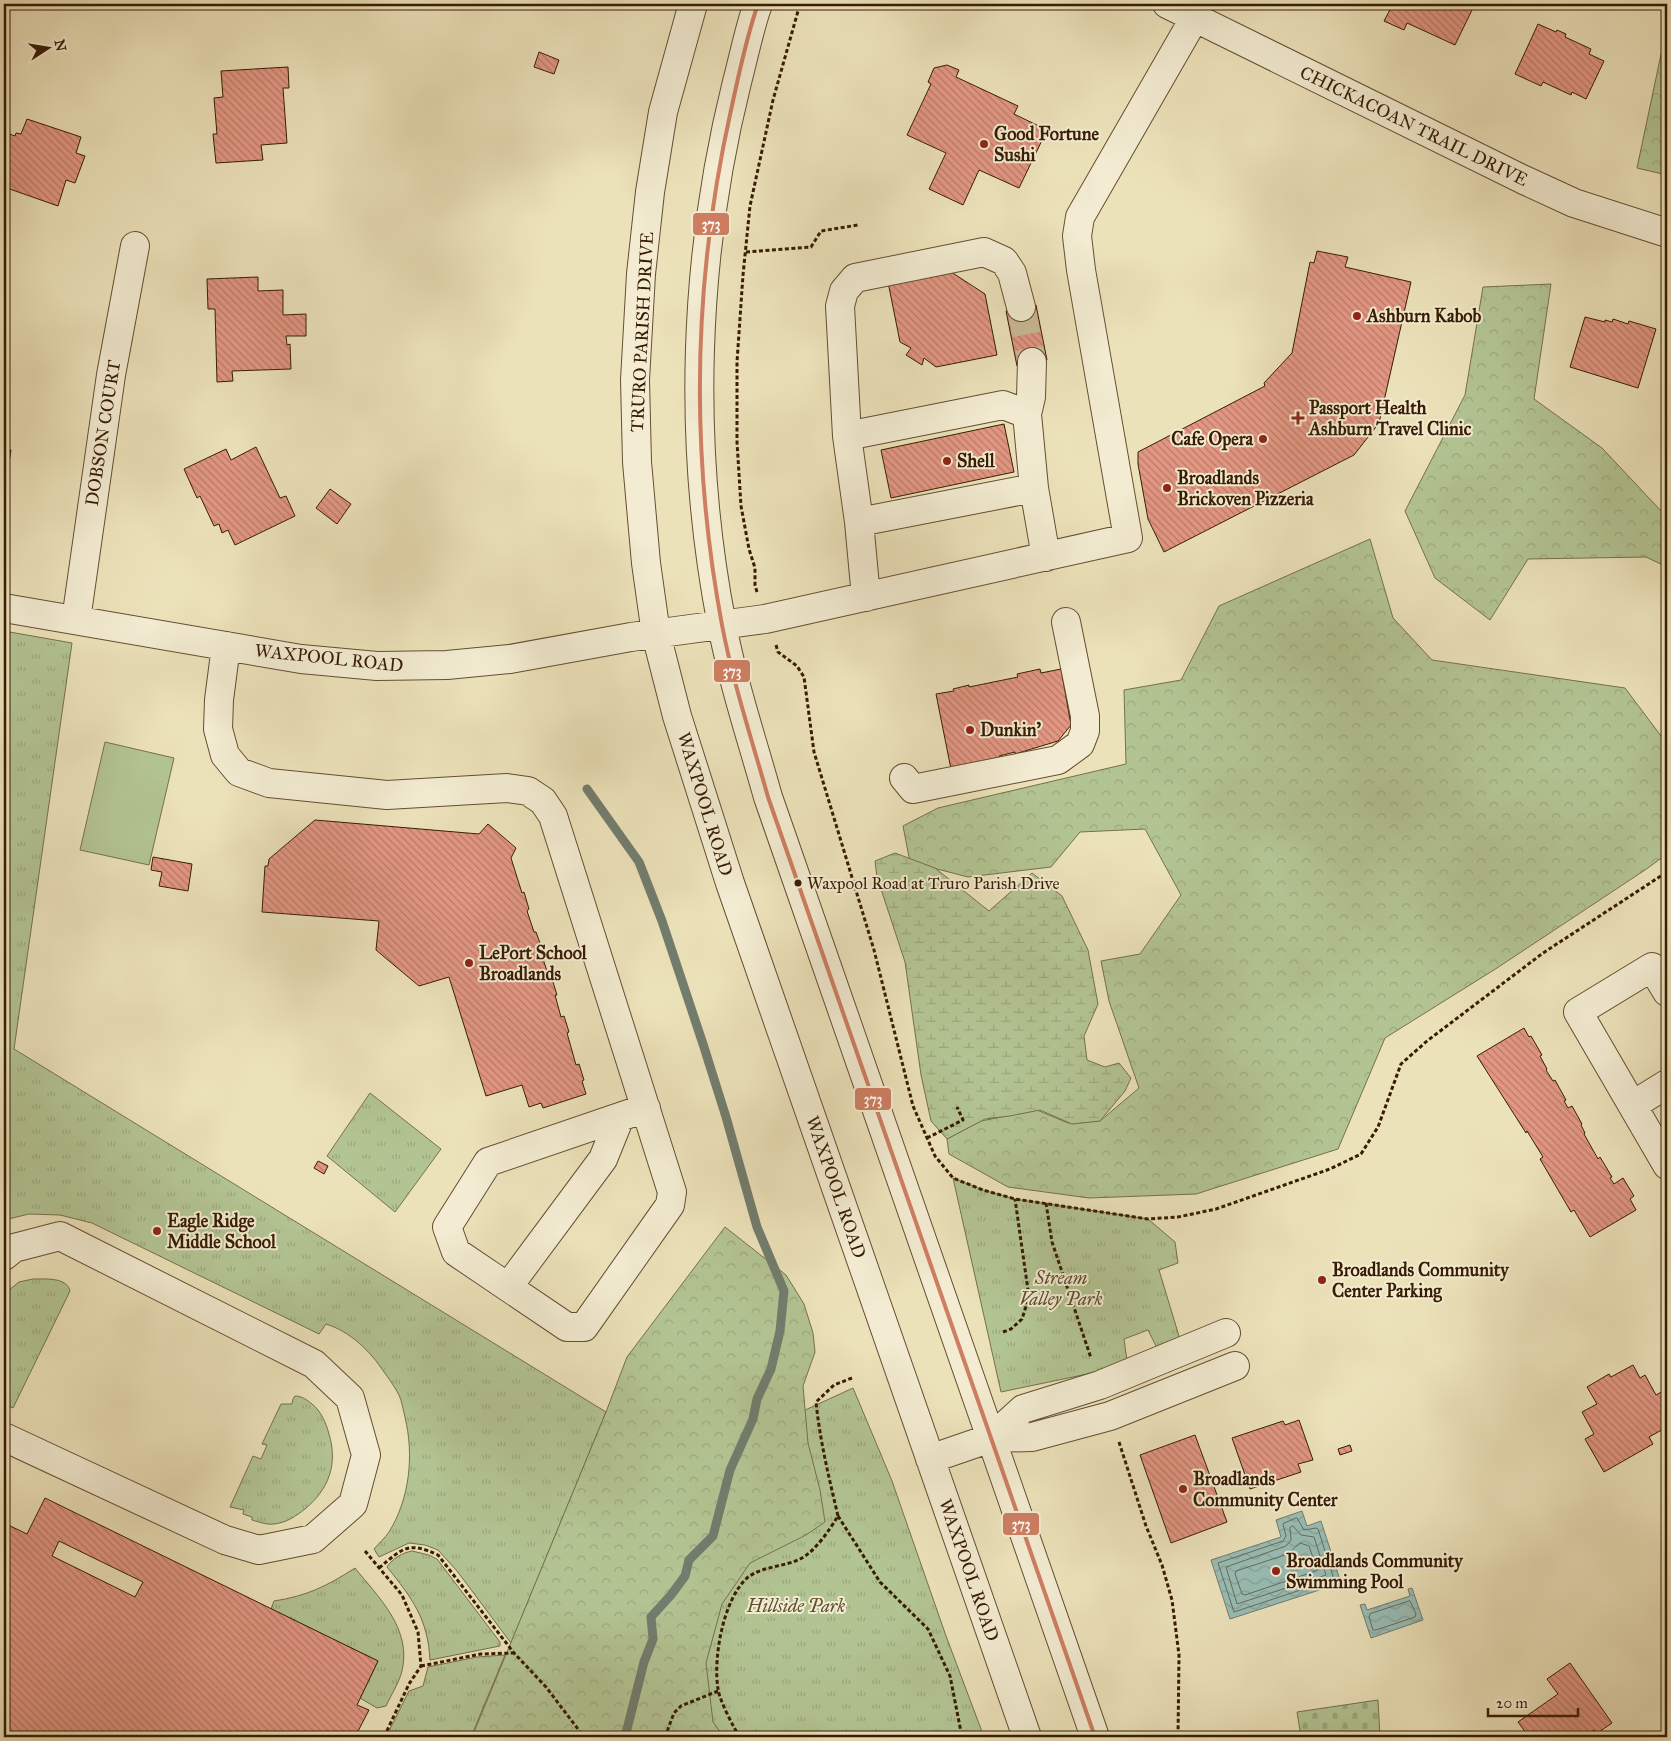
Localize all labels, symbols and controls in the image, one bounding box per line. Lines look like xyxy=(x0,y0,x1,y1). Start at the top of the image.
north arrow xyxy=(22,22,72,72)
text: N xyxy=(51,38,70,53)
street label: CHICKACOAN TRAIL DRIVE xyxy=(1296,61,1532,191)
place label: Good Fortune Sushi xyxy=(994,123,1099,166)
marker: Good Fortune Sushi xyxy=(978,138,990,150)
line badge: 373 xyxy=(692,212,730,236)
text: 373 xyxy=(702,216,721,234)
street label: TRURO PARISH DRIVE xyxy=(626,231,658,433)
place label: Ashburn Kabob xyxy=(1366,305,1482,327)
marker: Ashburn Kabob xyxy=(1351,310,1363,322)
street label: DOBSON COURT xyxy=(81,359,125,507)
place label: Passport Health Ashburn Travel Clinic xyxy=(1308,397,1472,440)
marker: Passport Health Ashburn Travel Clinic xyxy=(1291,411,1305,425)
place label: Cafe Opera xyxy=(1171,428,1253,451)
marker: Cafe Opera xyxy=(1257,433,1269,445)
place label: Shell xyxy=(957,450,996,472)
marker: Shell xyxy=(941,455,953,467)
place label: Broadlands Brickoven Pizzeria xyxy=(1177,467,1314,510)
marker: Broadlands Brickoven Pizzeria xyxy=(1161,482,1173,494)
street label: WAXPOOL ROAD xyxy=(254,639,404,677)
line badge: 373 xyxy=(713,659,751,683)
text: 373 xyxy=(723,663,742,681)
place label: Dunkin' xyxy=(980,719,1042,741)
marker: Dunkin' xyxy=(964,724,976,736)
street label: WAXPOOL ROAD xyxy=(673,729,737,879)
place label: Waxpool Road at Truro Parish Drive xyxy=(807,873,1060,894)
marker: Waxpool Road at Truro Parish Drive xyxy=(793,878,803,888)
place label: LePort School Broadlands xyxy=(479,942,588,985)
marker: LePort School Broadlands xyxy=(463,957,475,969)
line badge: 373 xyxy=(854,1087,892,1111)
text: 373 xyxy=(864,1091,883,1109)
street label: WAXPOOL ROAD xyxy=(801,1113,871,1261)
place label: Eagle Ridge Middle School xyxy=(167,1210,277,1253)
marker: Eagle Ridge Middle School xyxy=(151,1225,163,1237)
place label: Broadlands Community Center Parking xyxy=(1332,1259,1510,1303)
park label: Stream Valley Park xyxy=(1020,1267,1102,1310)
marker: Broadlands Community Center Parking xyxy=(1316,1274,1328,1286)
place label: Broadlands Community Center xyxy=(1193,1468,1339,1512)
marker: Broadlands Community Center xyxy=(1177,1483,1189,1495)
street label: WAXPOOL ROAD xyxy=(934,1496,1004,1644)
line badge: 373 xyxy=(1002,1512,1040,1536)
text: 373 xyxy=(1012,1516,1031,1534)
place label: Broadlands Community Swimming Pool xyxy=(1286,1550,1464,1594)
marker: Broadlands Community Swimming Pool xyxy=(1270,1565,1282,1577)
park label: Hillside Park xyxy=(746,1595,845,1617)
scale bar xyxy=(1488,1686,1578,1718)
text: 20 m xyxy=(1496,1694,1528,1712)

